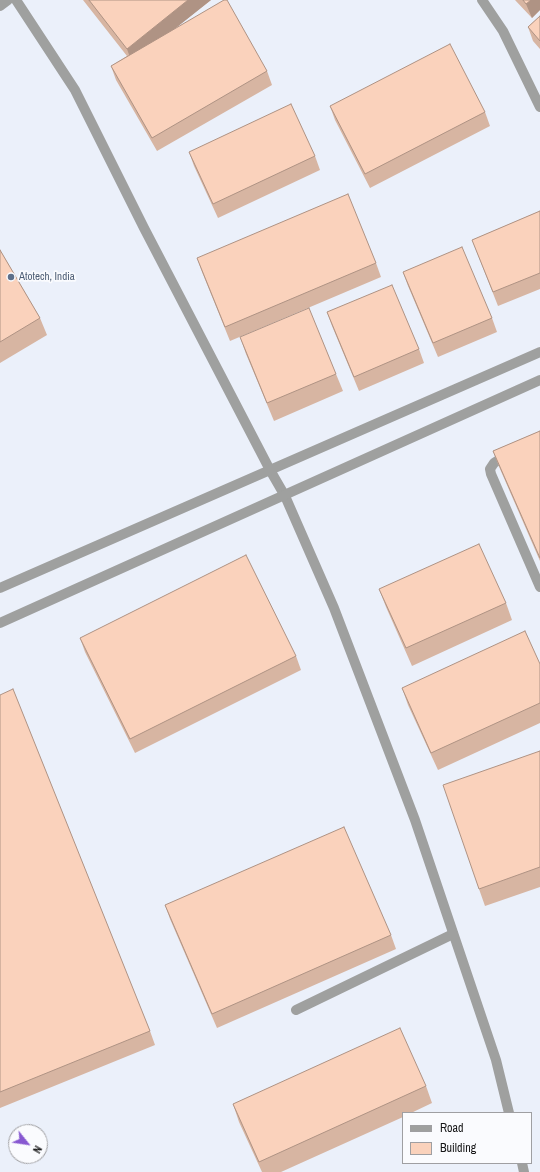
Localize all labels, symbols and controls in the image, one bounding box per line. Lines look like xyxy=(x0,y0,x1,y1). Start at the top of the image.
place label: Atotech, India xyxy=(19,270,75,284)
marker: Atotech, India xyxy=(6,272,16,282)
legend xyxy=(402,1112,532,1164)
text: Road xyxy=(440,1120,464,1136)
north arrow xyxy=(8,1124,48,1164)
text: Building xyxy=(440,1140,476,1156)
text: N xyxy=(30,1143,45,1156)

